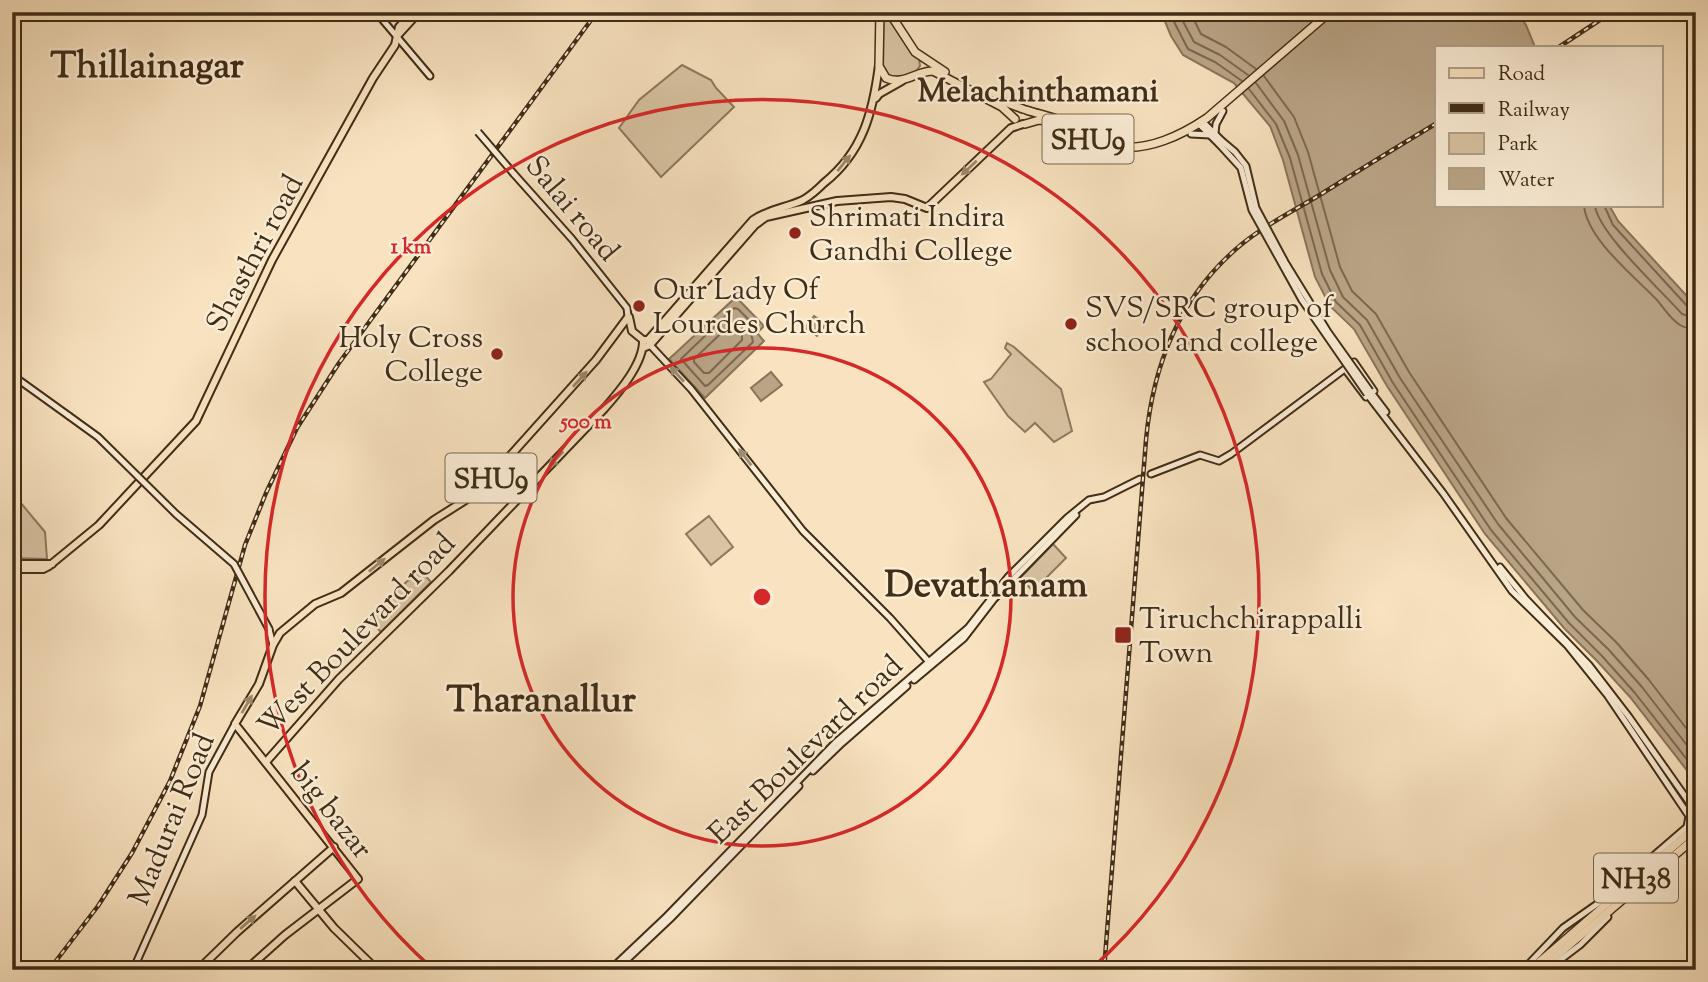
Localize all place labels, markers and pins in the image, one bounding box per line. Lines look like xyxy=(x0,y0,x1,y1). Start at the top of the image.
place label: Shrimati Indira Gandhi College xyxy=(809,197,1013,274)
marker: Shrimati Indira Gandhi College xyxy=(787,225,803,241)
place label: Our Lady Of Lourdes Church xyxy=(653,270,866,347)
place label: SVS/SRC group of school and college xyxy=(1085,288,1334,365)
marker: Our Lady Of Lourdes Church xyxy=(631,298,647,314)
marker: SVS/SRC group of school and college xyxy=(1063,316,1079,332)
place label: Holy Cross College xyxy=(339,318,483,395)
marker: Holy Cross College xyxy=(489,346,505,362)
centre of rings xyxy=(750,585,774,609)
place label: Tiruchchirappalli Town xyxy=(1139,599,1363,676)
marker: Tiruchchirappalli Town xyxy=(1113,625,1133,645)

